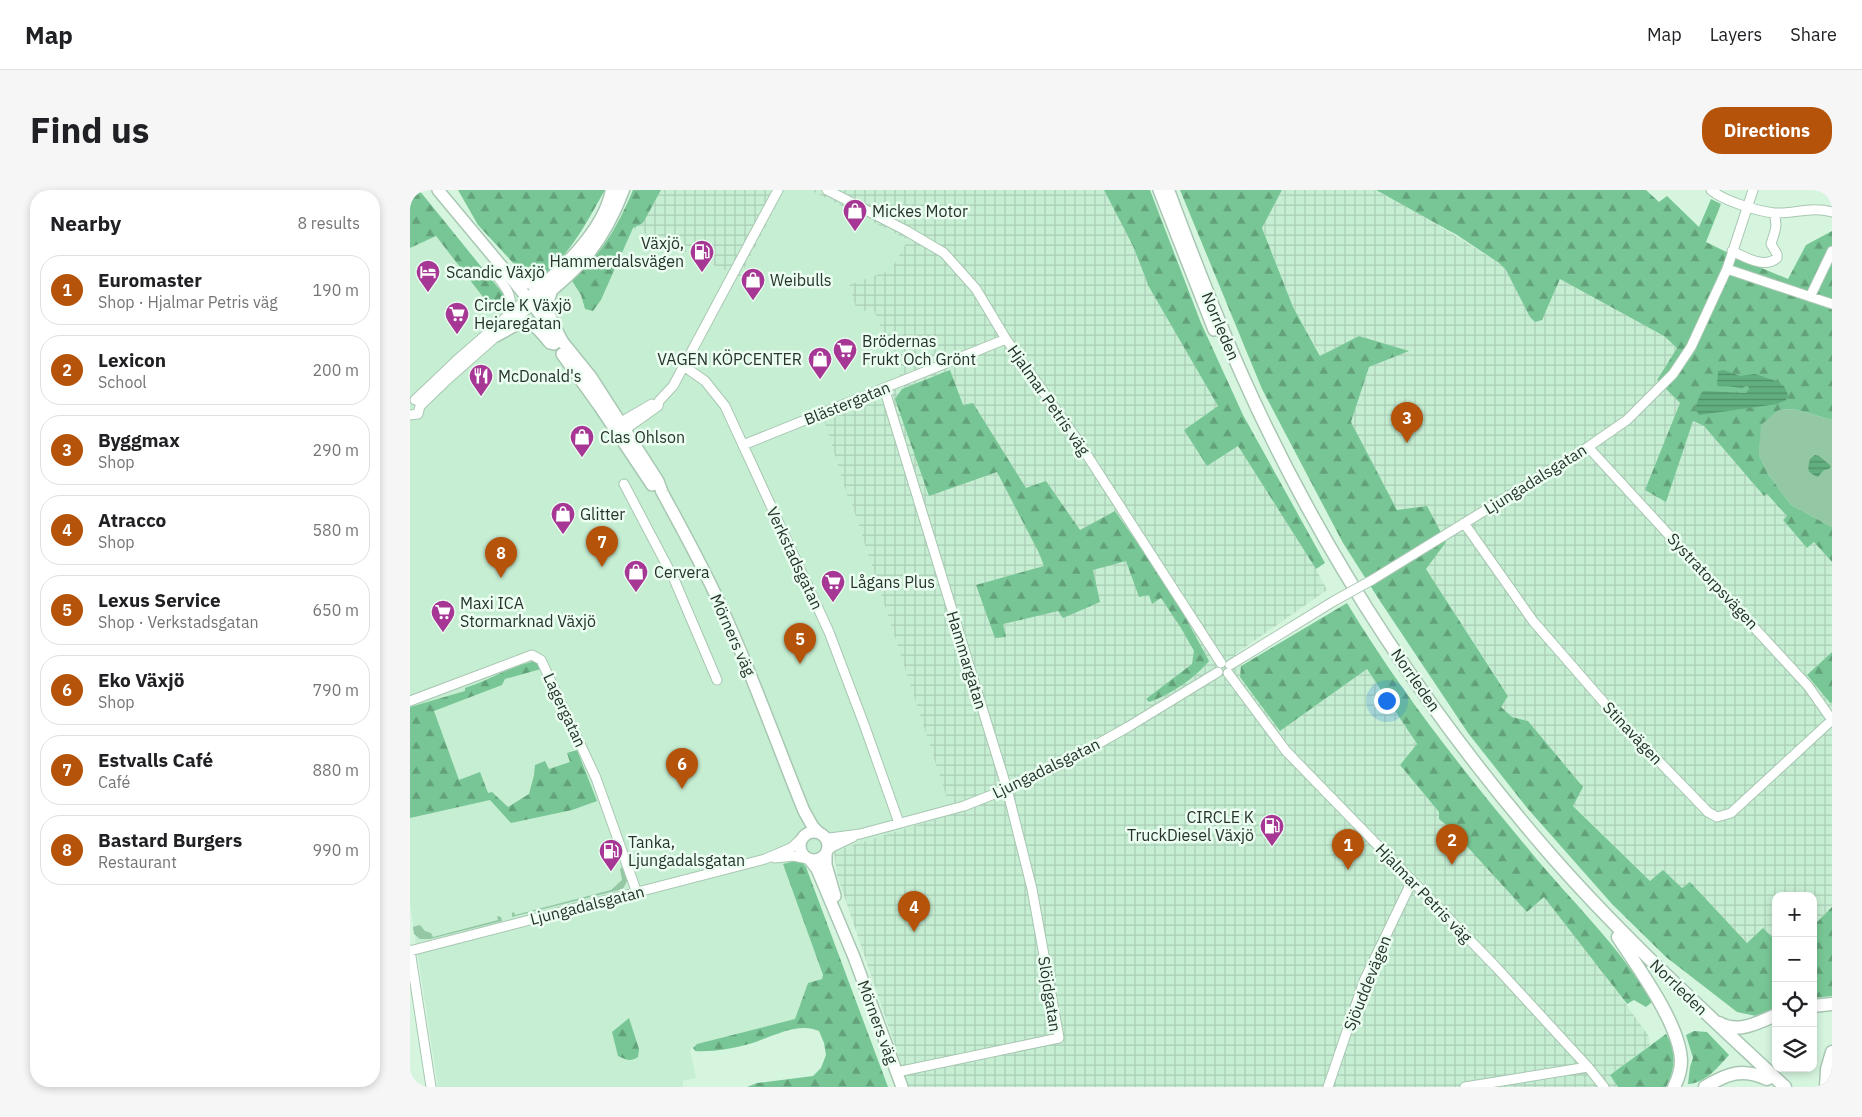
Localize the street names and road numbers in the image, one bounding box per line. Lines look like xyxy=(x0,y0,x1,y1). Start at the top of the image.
street label: Norrleden xyxy=(1198,289,1244,363)
street label: Hjalmar Petris väg xyxy=(1003,341,1095,460)
street label: Blästergatan xyxy=(801,377,893,429)
street label: Ljungadalsgatan xyxy=(1480,439,1590,519)
street label: Verkstadsgatan xyxy=(762,503,828,613)
street label: Systratorpsvägen xyxy=(1663,529,1763,633)
street label: Mörners väg xyxy=(706,591,760,680)
street label: Hammargatan xyxy=(943,608,991,712)
street label: Norrleden xyxy=(1387,645,1445,715)
street label: Lagergatan xyxy=(539,670,591,750)
street label: Stinavägen xyxy=(1599,697,1667,769)
street label: Ljungadalsgatan xyxy=(989,733,1103,803)
street label: Hjalmar Petris väg xyxy=(1372,839,1477,947)
street label: Ljungadalsgatan xyxy=(528,881,646,929)
street label: Sjöuddevägen xyxy=(1339,932,1395,1034)
street label: Slöjdgatan xyxy=(1034,955,1066,1033)
street label: Norrleden xyxy=(1646,955,1712,1019)
street label: Mörners väg xyxy=(854,977,903,1067)

